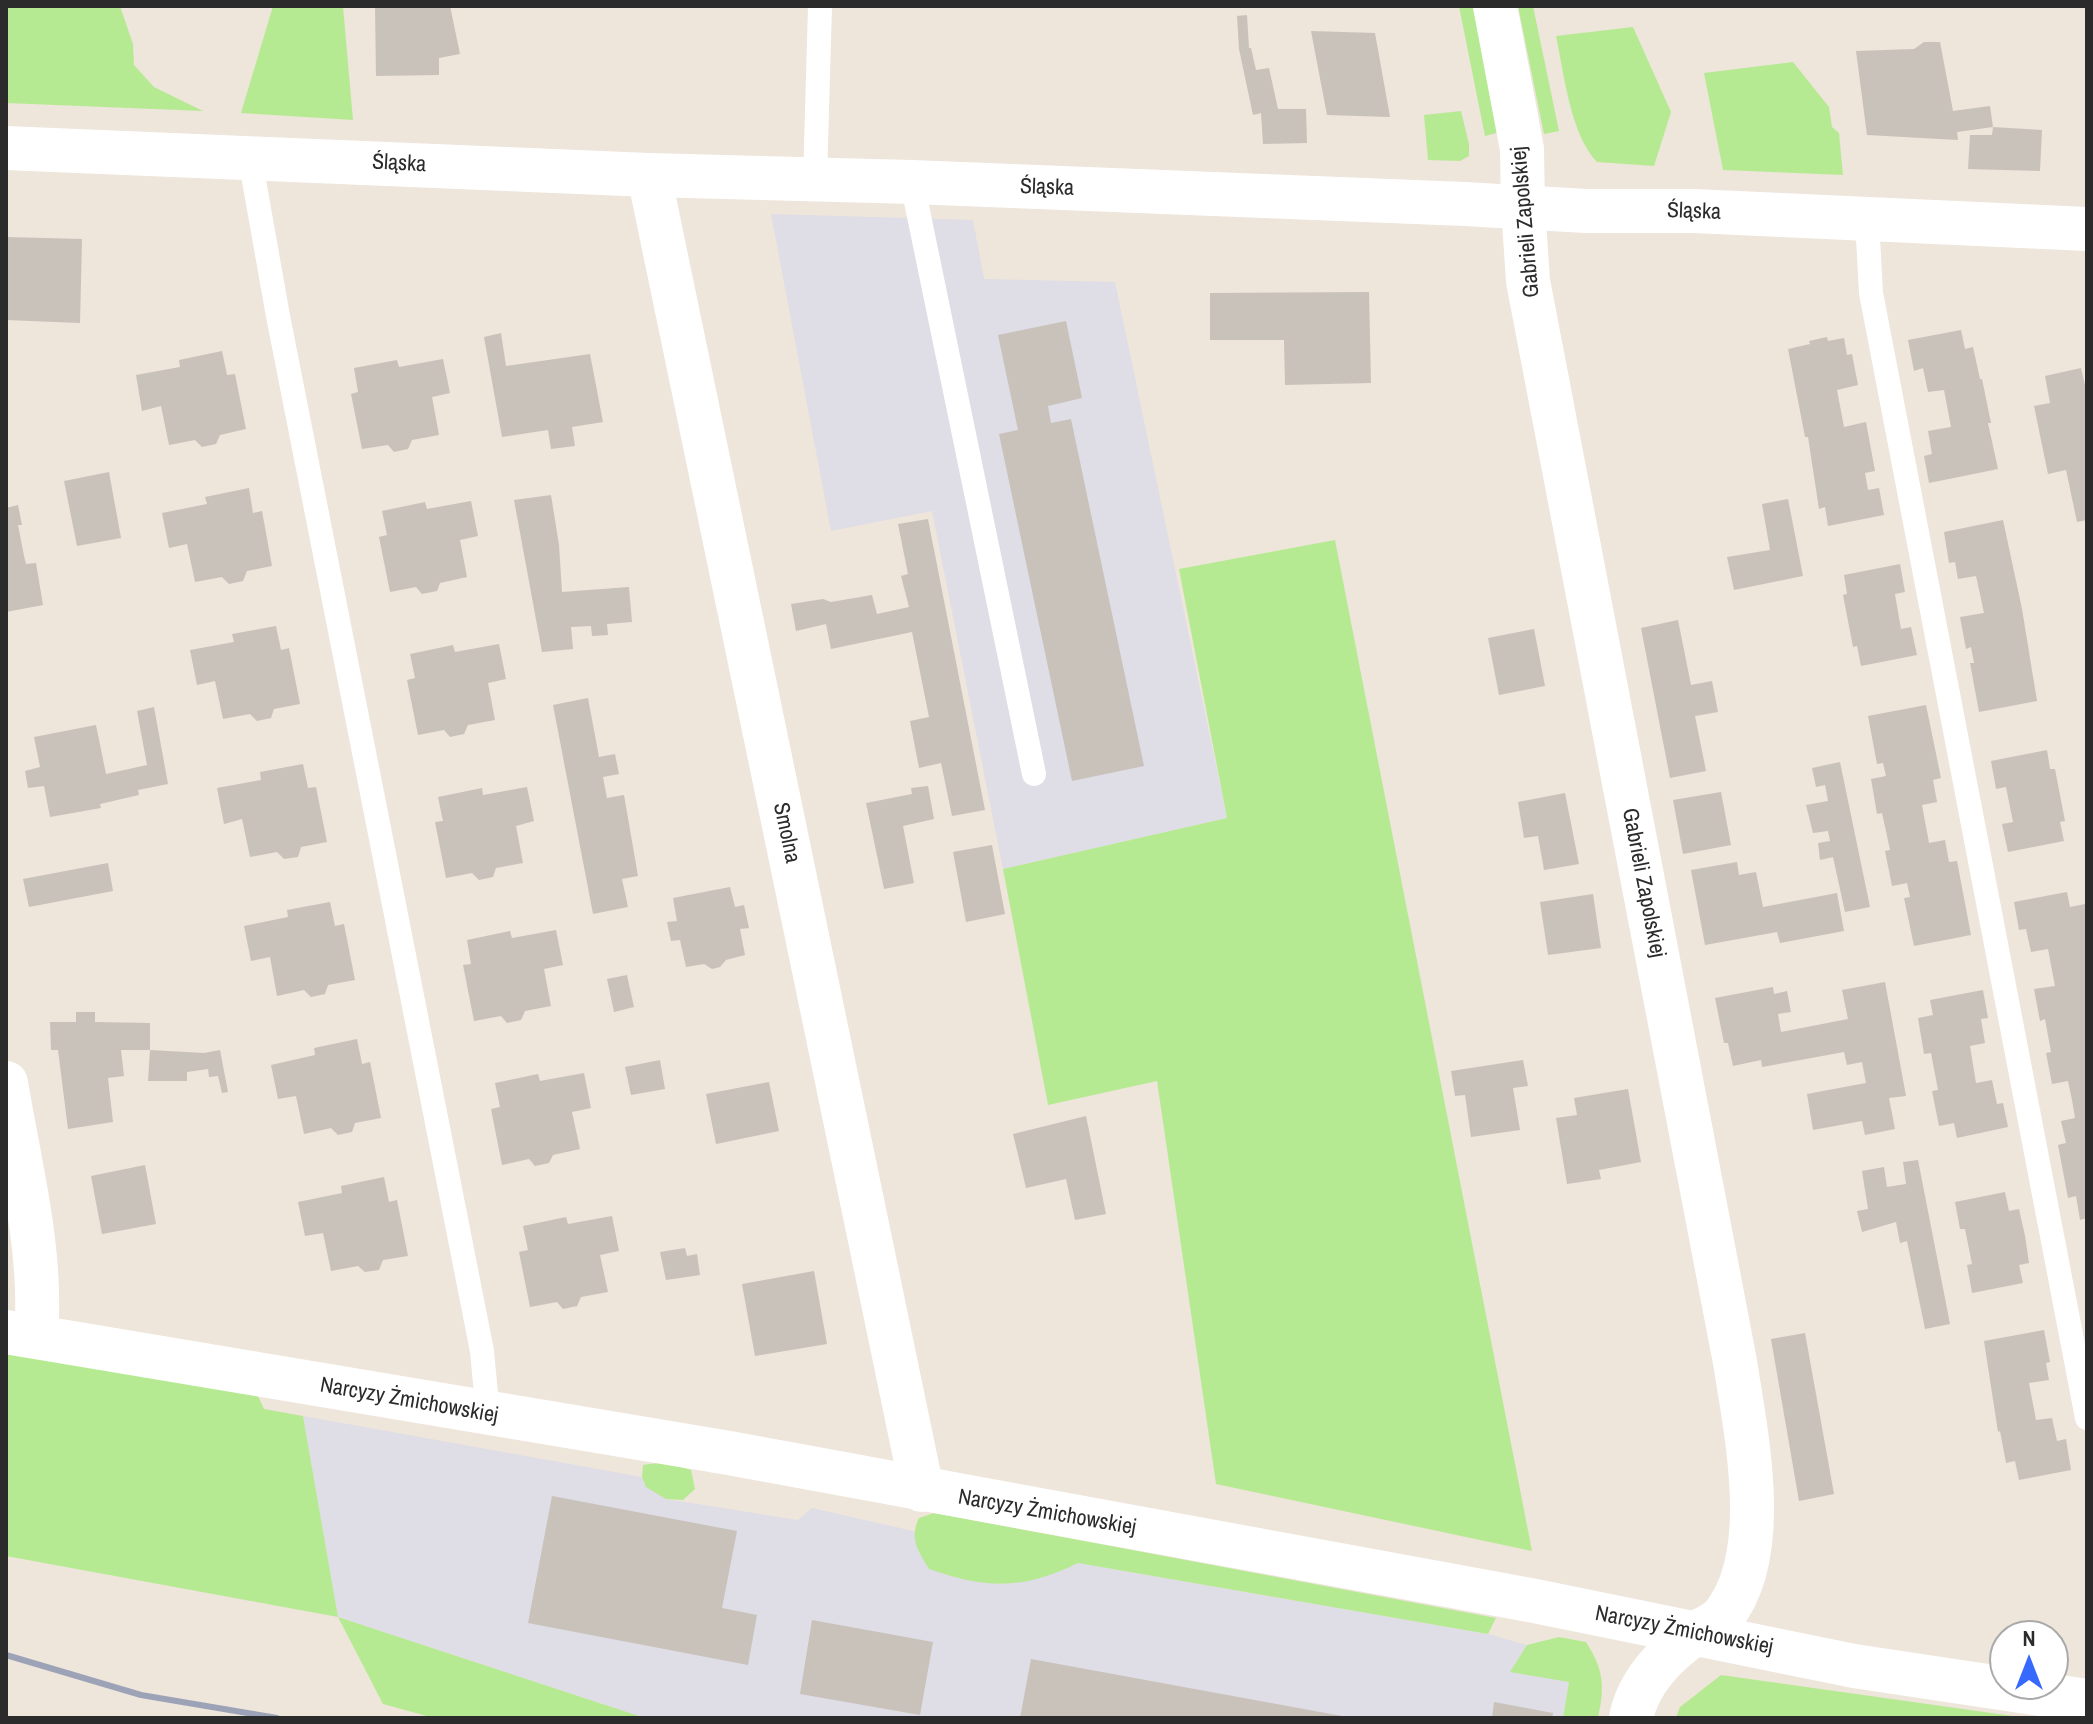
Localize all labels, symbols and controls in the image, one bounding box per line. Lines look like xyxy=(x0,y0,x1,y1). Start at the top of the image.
street label: Gabrieli Zapolskiej xyxy=(1506,145,1546,299)
street label: Śląska xyxy=(371,149,427,179)
street label: Śląska xyxy=(1019,174,1075,202)
street label: Śląska xyxy=(1666,198,1722,226)
street label: Smolna xyxy=(767,800,805,866)
street label: Gabrieli Zapolskiej xyxy=(1616,806,1670,960)
street label: Narcyzy Żmichowskiej xyxy=(318,1372,500,1430)
street label: Narcyzy Żmichowskiej xyxy=(956,1484,1138,1542)
street label: Narcyzy Żmichowskiej xyxy=(1593,1601,1775,1661)
north arrow xyxy=(1989,1620,2069,1700)
text: N xyxy=(2022,1623,2036,1653)

